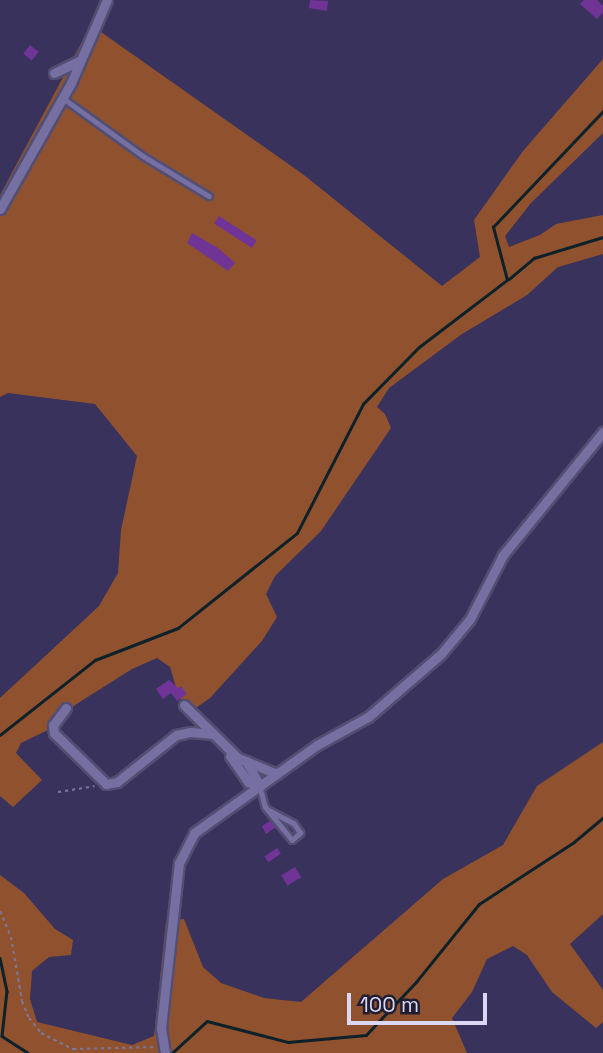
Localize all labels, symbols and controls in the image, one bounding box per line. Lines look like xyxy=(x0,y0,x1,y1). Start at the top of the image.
scale bar xyxy=(351,979,491,1023)
text: 100 m xyxy=(360,991,419,1018)

